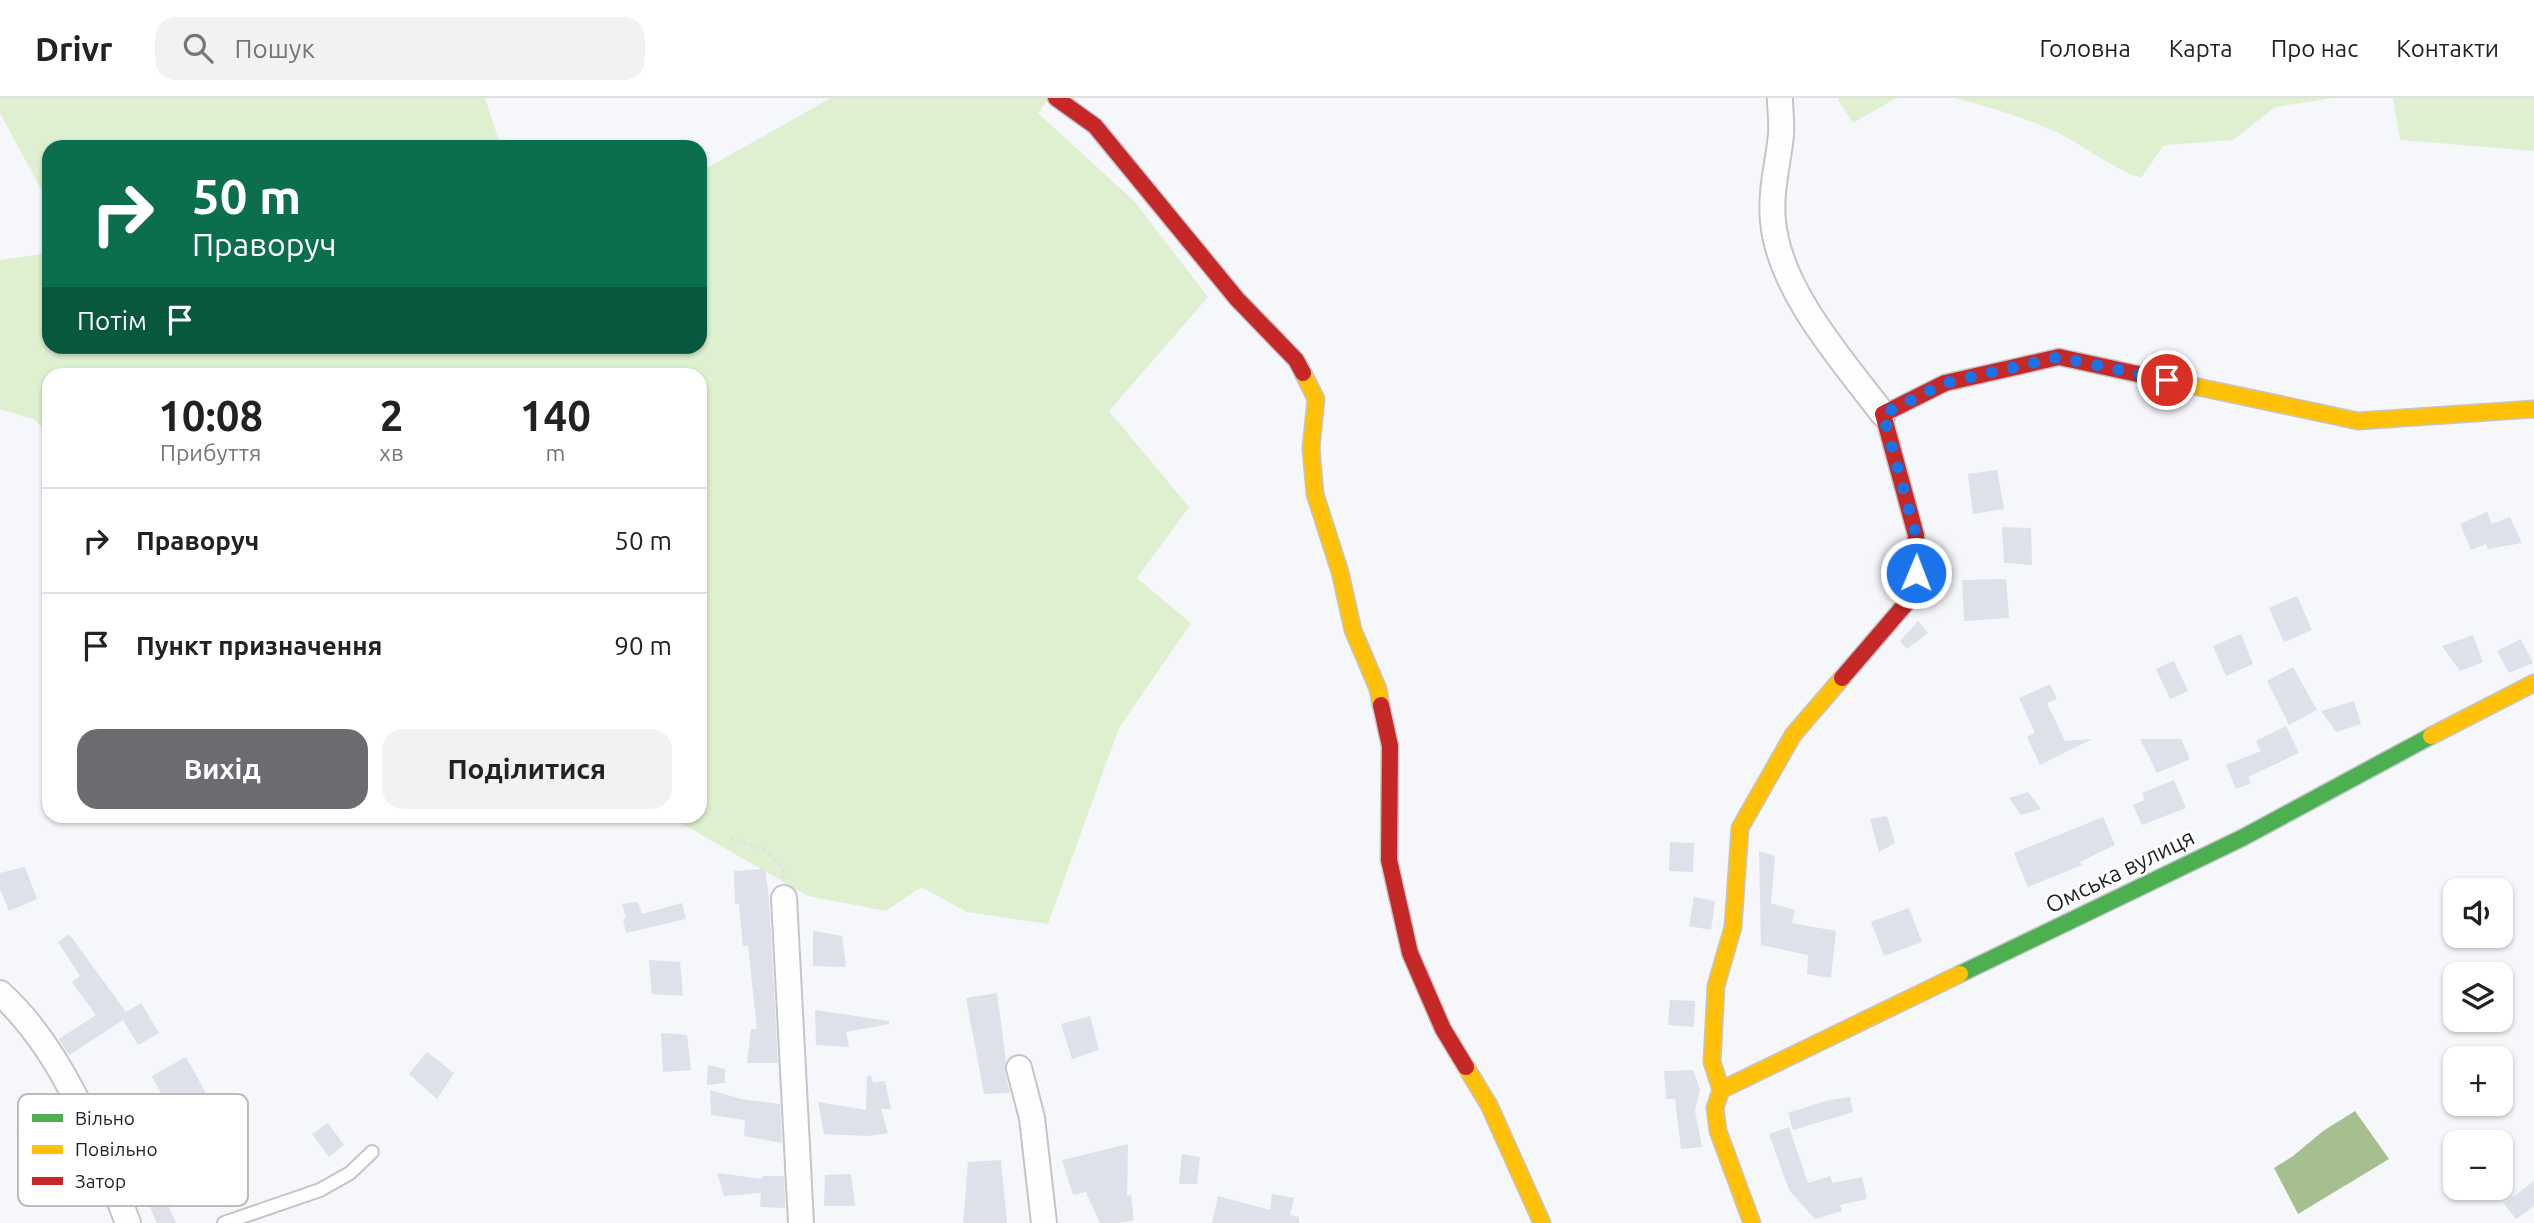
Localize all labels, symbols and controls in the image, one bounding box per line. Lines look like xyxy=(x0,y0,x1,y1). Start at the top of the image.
search box xyxy=(155,17,645,80)
icon: search xyxy=(179,29,217,67)
text: Drivr xyxy=(35,30,113,67)
text: Пошук xyxy=(235,34,315,63)
text: Головна xyxy=(2039,35,2131,62)
text: Карта xyxy=(2169,35,2233,62)
text: Про нас xyxy=(2271,35,2358,62)
text: Контакти xyxy=(2396,35,2499,62)
icon: right xyxy=(77,168,168,259)
text: 50 m xyxy=(192,168,301,223)
text: Праворуч xyxy=(192,226,337,262)
icon: arrive xyxy=(161,301,199,339)
text: Потім xyxy=(77,306,147,335)
pin xyxy=(2137,350,2197,410)
icon: arrive xyxy=(2148,361,2186,399)
text: 10:08 xyxy=(158,392,263,439)
text: 2 xyxy=(380,392,403,439)
text: 140 xyxy=(520,392,591,439)
text: Прибуття xyxy=(160,440,261,465)
text: хв xyxy=(379,440,404,465)
text: m xyxy=(545,440,565,465)
icon: right xyxy=(77,522,115,560)
text: Праворуч xyxy=(136,526,259,555)
text: 50 m xyxy=(614,526,672,555)
position arrow xyxy=(1879,536,1953,610)
icon: arrive xyxy=(77,627,115,665)
text: Пункт призначення xyxy=(136,631,382,660)
text: 90 m xyxy=(614,631,672,660)
button: Вихід xyxy=(77,729,368,809)
button: Поділитися xyxy=(382,729,672,809)
street label: Омська вулиця xyxy=(2041,824,2198,917)
map controls xyxy=(2443,878,2513,1200)
button: sound xyxy=(2443,878,2513,948)
button: layers xyxy=(2443,962,2513,1032)
button: + xyxy=(2443,1046,2513,1116)
legend xyxy=(18,1094,248,1206)
text: Вільно xyxy=(75,1107,135,1129)
button: − xyxy=(2443,1130,2513,1200)
text: Повільно xyxy=(75,1138,158,1160)
text: Затор xyxy=(75,1170,126,1192)

